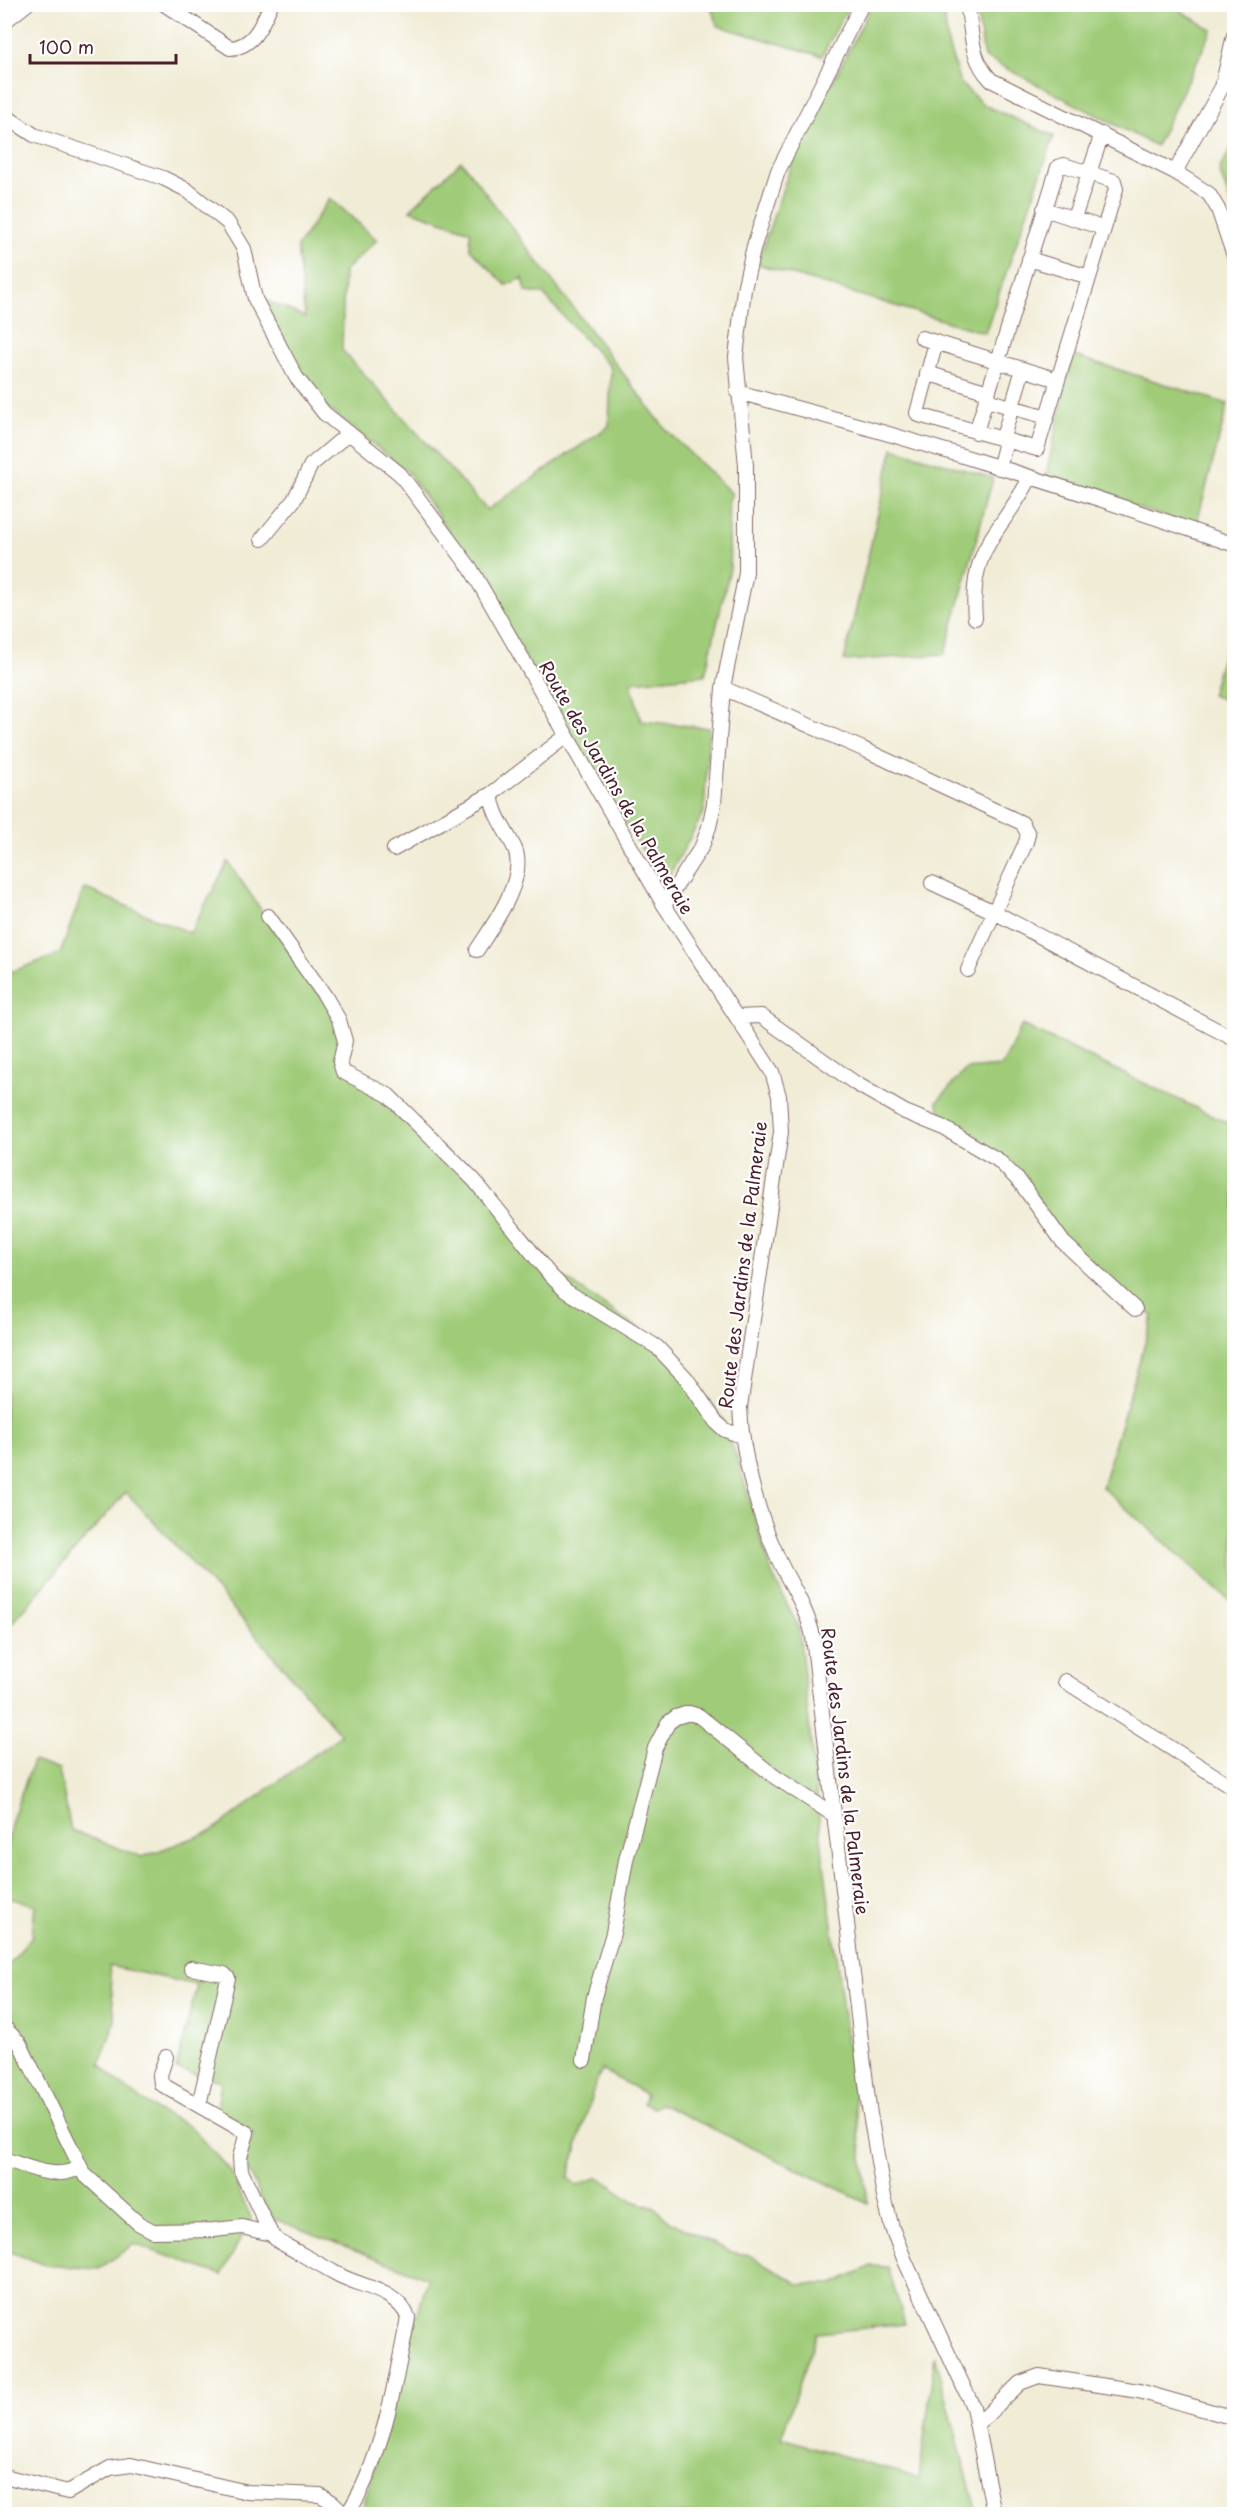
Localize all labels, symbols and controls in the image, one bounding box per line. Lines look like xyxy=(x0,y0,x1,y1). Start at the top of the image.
scale bar xyxy=(30,27,176,65)
text: 100 m xyxy=(39,33,94,60)
street label: Route des Jardins de la Palmeraie xyxy=(533,655,701,919)
street label: Route des Jardins de la Palmeraie xyxy=(711,1120,773,1410)
street label: Route des Jardins de la Palmeraie xyxy=(815,1626,877,1916)

